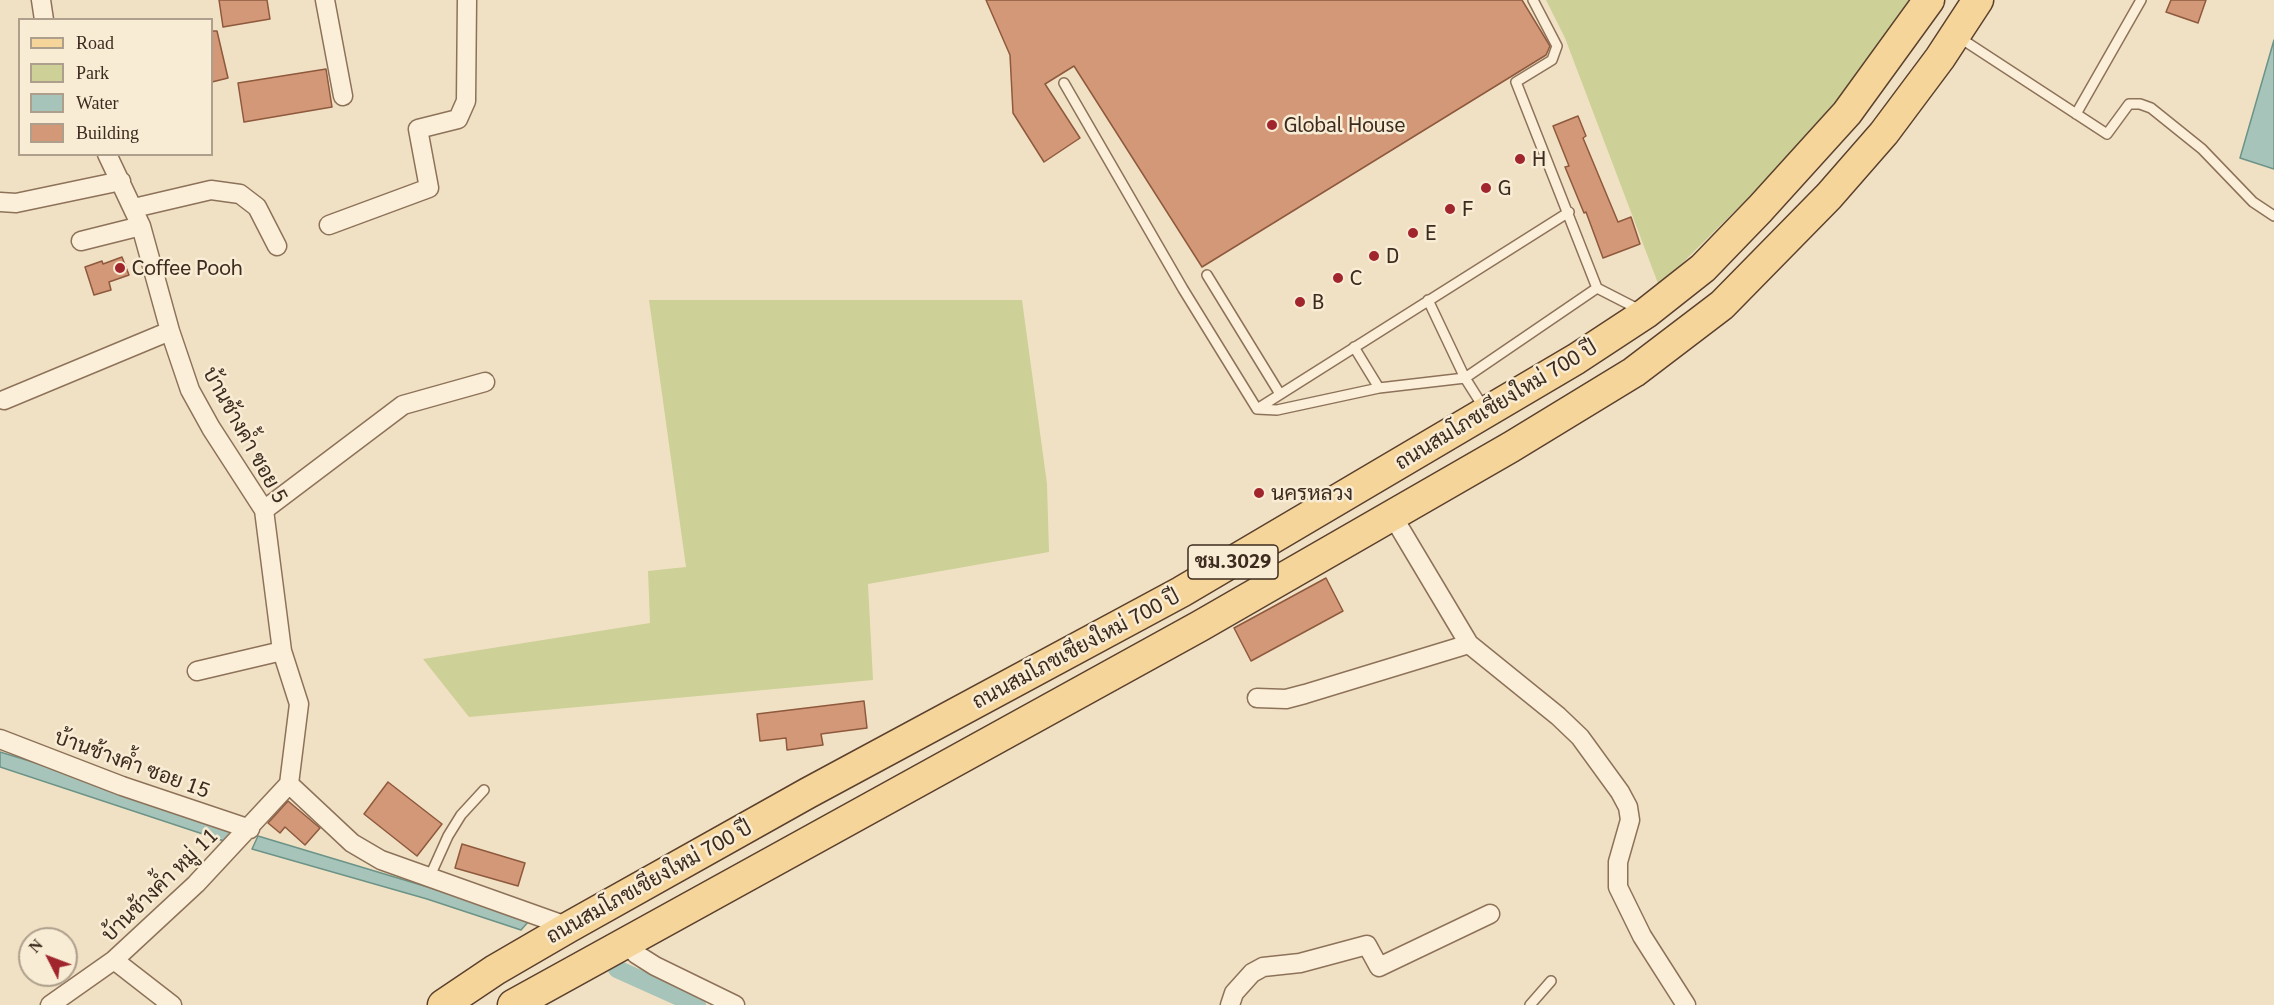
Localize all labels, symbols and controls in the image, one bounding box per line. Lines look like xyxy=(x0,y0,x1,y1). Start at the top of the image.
legend xyxy=(18,18,213,156)
text: Road xyxy=(76,33,114,53)
text: Park xyxy=(76,63,109,83)
text: Water xyxy=(76,93,119,113)
place label: Global House xyxy=(1284,112,1405,138)
marker: Global House xyxy=(1265,118,1279,132)
text: Building xyxy=(76,123,139,143)
place label: H xyxy=(1532,146,1546,172)
marker: H xyxy=(1513,152,1527,166)
place label: G xyxy=(1498,175,1511,201)
marker: G xyxy=(1479,181,1493,195)
place label: F xyxy=(1462,196,1474,222)
marker: F xyxy=(1443,202,1457,216)
place label: E xyxy=(1425,220,1437,246)
marker: E xyxy=(1406,226,1420,240)
place label: D xyxy=(1386,243,1399,269)
marker: D xyxy=(1367,249,1381,263)
place label: Coffee Pooh xyxy=(132,255,243,281)
marker: Coffee Pooh xyxy=(113,261,127,275)
place label: C xyxy=(1350,265,1362,291)
marker: C xyxy=(1331,271,1345,285)
place label: B xyxy=(1312,289,1324,315)
marker: B xyxy=(1293,295,1307,309)
street label: ถนนสมโภชเชียงใหม่ 700 ปี xyxy=(1390,335,1602,475)
street label: บ้านช้างค้ำ ซอย 5 xyxy=(197,363,293,507)
place label: นครหลวง xyxy=(1271,480,1353,506)
marker: นครหลวง xyxy=(1252,486,1266,500)
road number: ชม.3029 xyxy=(1188,545,1278,579)
street label: ถนนสมโภชเชียงใหม่ 700 ปี xyxy=(968,584,1184,714)
street label: บ้านช้างค้ำ ซอย 15 xyxy=(51,724,213,804)
street label: ถนนสมโภชเชียงใหม่ 700 ปี xyxy=(542,815,756,949)
street label: บ้านช้างค้ำ หมู่ 11 xyxy=(97,823,223,947)
north arrow xyxy=(18,927,78,987)
text: N xyxy=(26,936,46,956)

